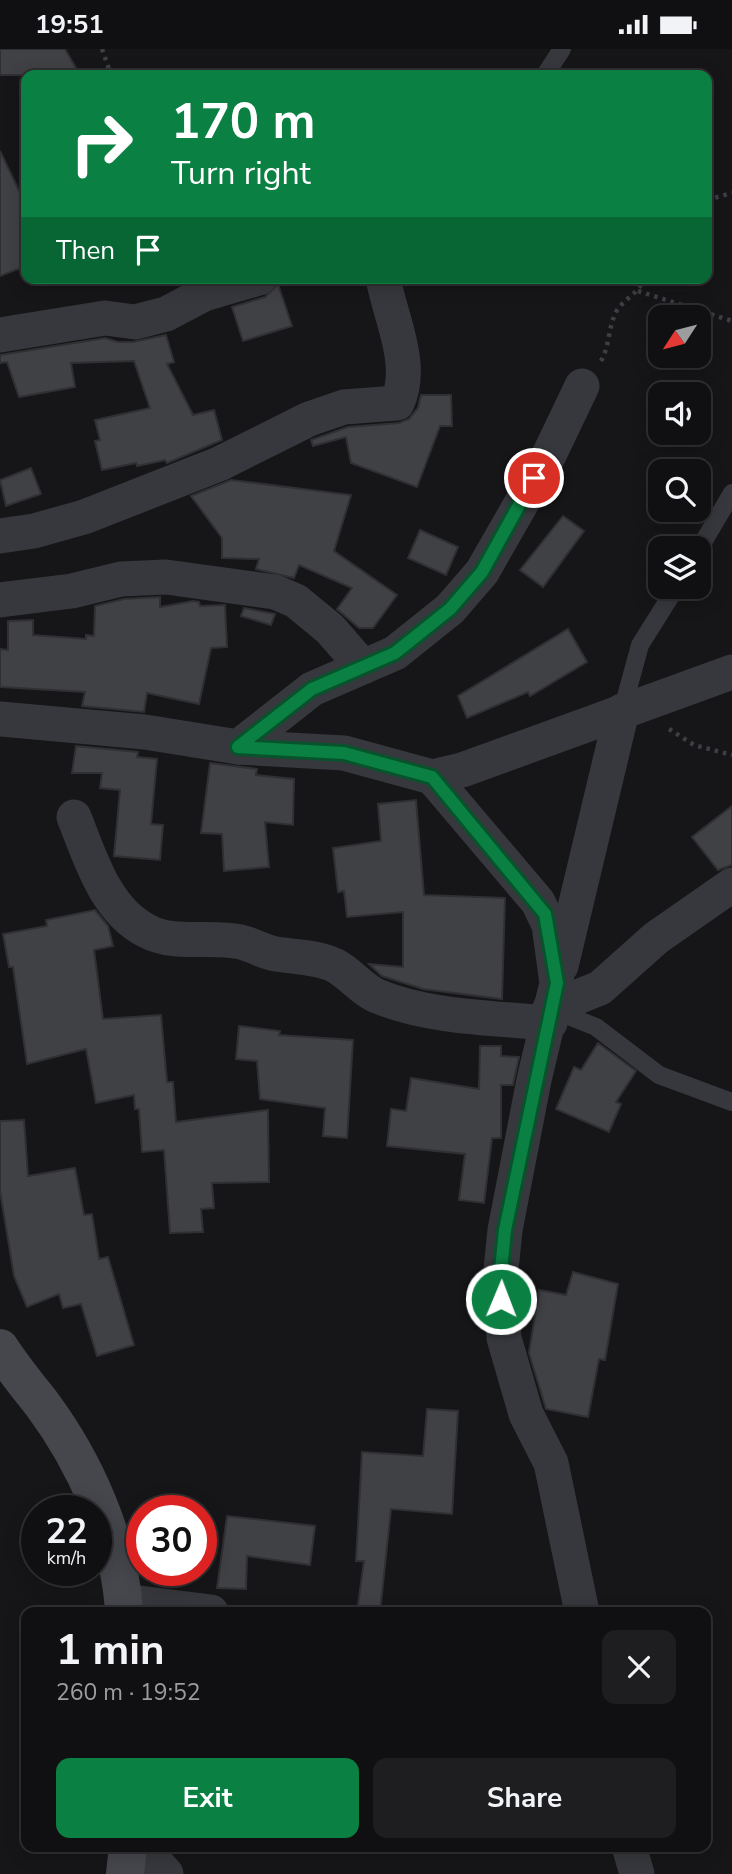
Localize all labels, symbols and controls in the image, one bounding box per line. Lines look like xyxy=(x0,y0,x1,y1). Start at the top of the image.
text: 19:51 xyxy=(35,7,104,42)
text: 170 m xyxy=(171,88,315,155)
icon: right xyxy=(56,98,147,189)
text: Turn right xyxy=(171,152,311,195)
icon: arrive xyxy=(129,231,167,269)
text: Then xyxy=(56,233,115,268)
north arrow xyxy=(648,305,710,367)
map controls xyxy=(648,305,711,599)
button: sound xyxy=(648,382,711,445)
pin xyxy=(504,448,564,508)
icon: arrive xyxy=(515,459,553,497)
button: search xyxy=(648,459,711,522)
button: layers xyxy=(648,536,711,599)
position arrow xyxy=(464,1262,538,1336)
speed limit sign: 30 xyxy=(126,1495,217,1586)
text: 22 xyxy=(45,1508,88,1555)
text: km/h xyxy=(47,1546,86,1570)
text: 1 min xyxy=(56,1622,165,1679)
button: close xyxy=(602,1630,676,1704)
text: 260 m · 19:52 xyxy=(56,1677,201,1708)
button: Exit xyxy=(56,1758,359,1838)
button: Share xyxy=(373,1758,676,1838)

